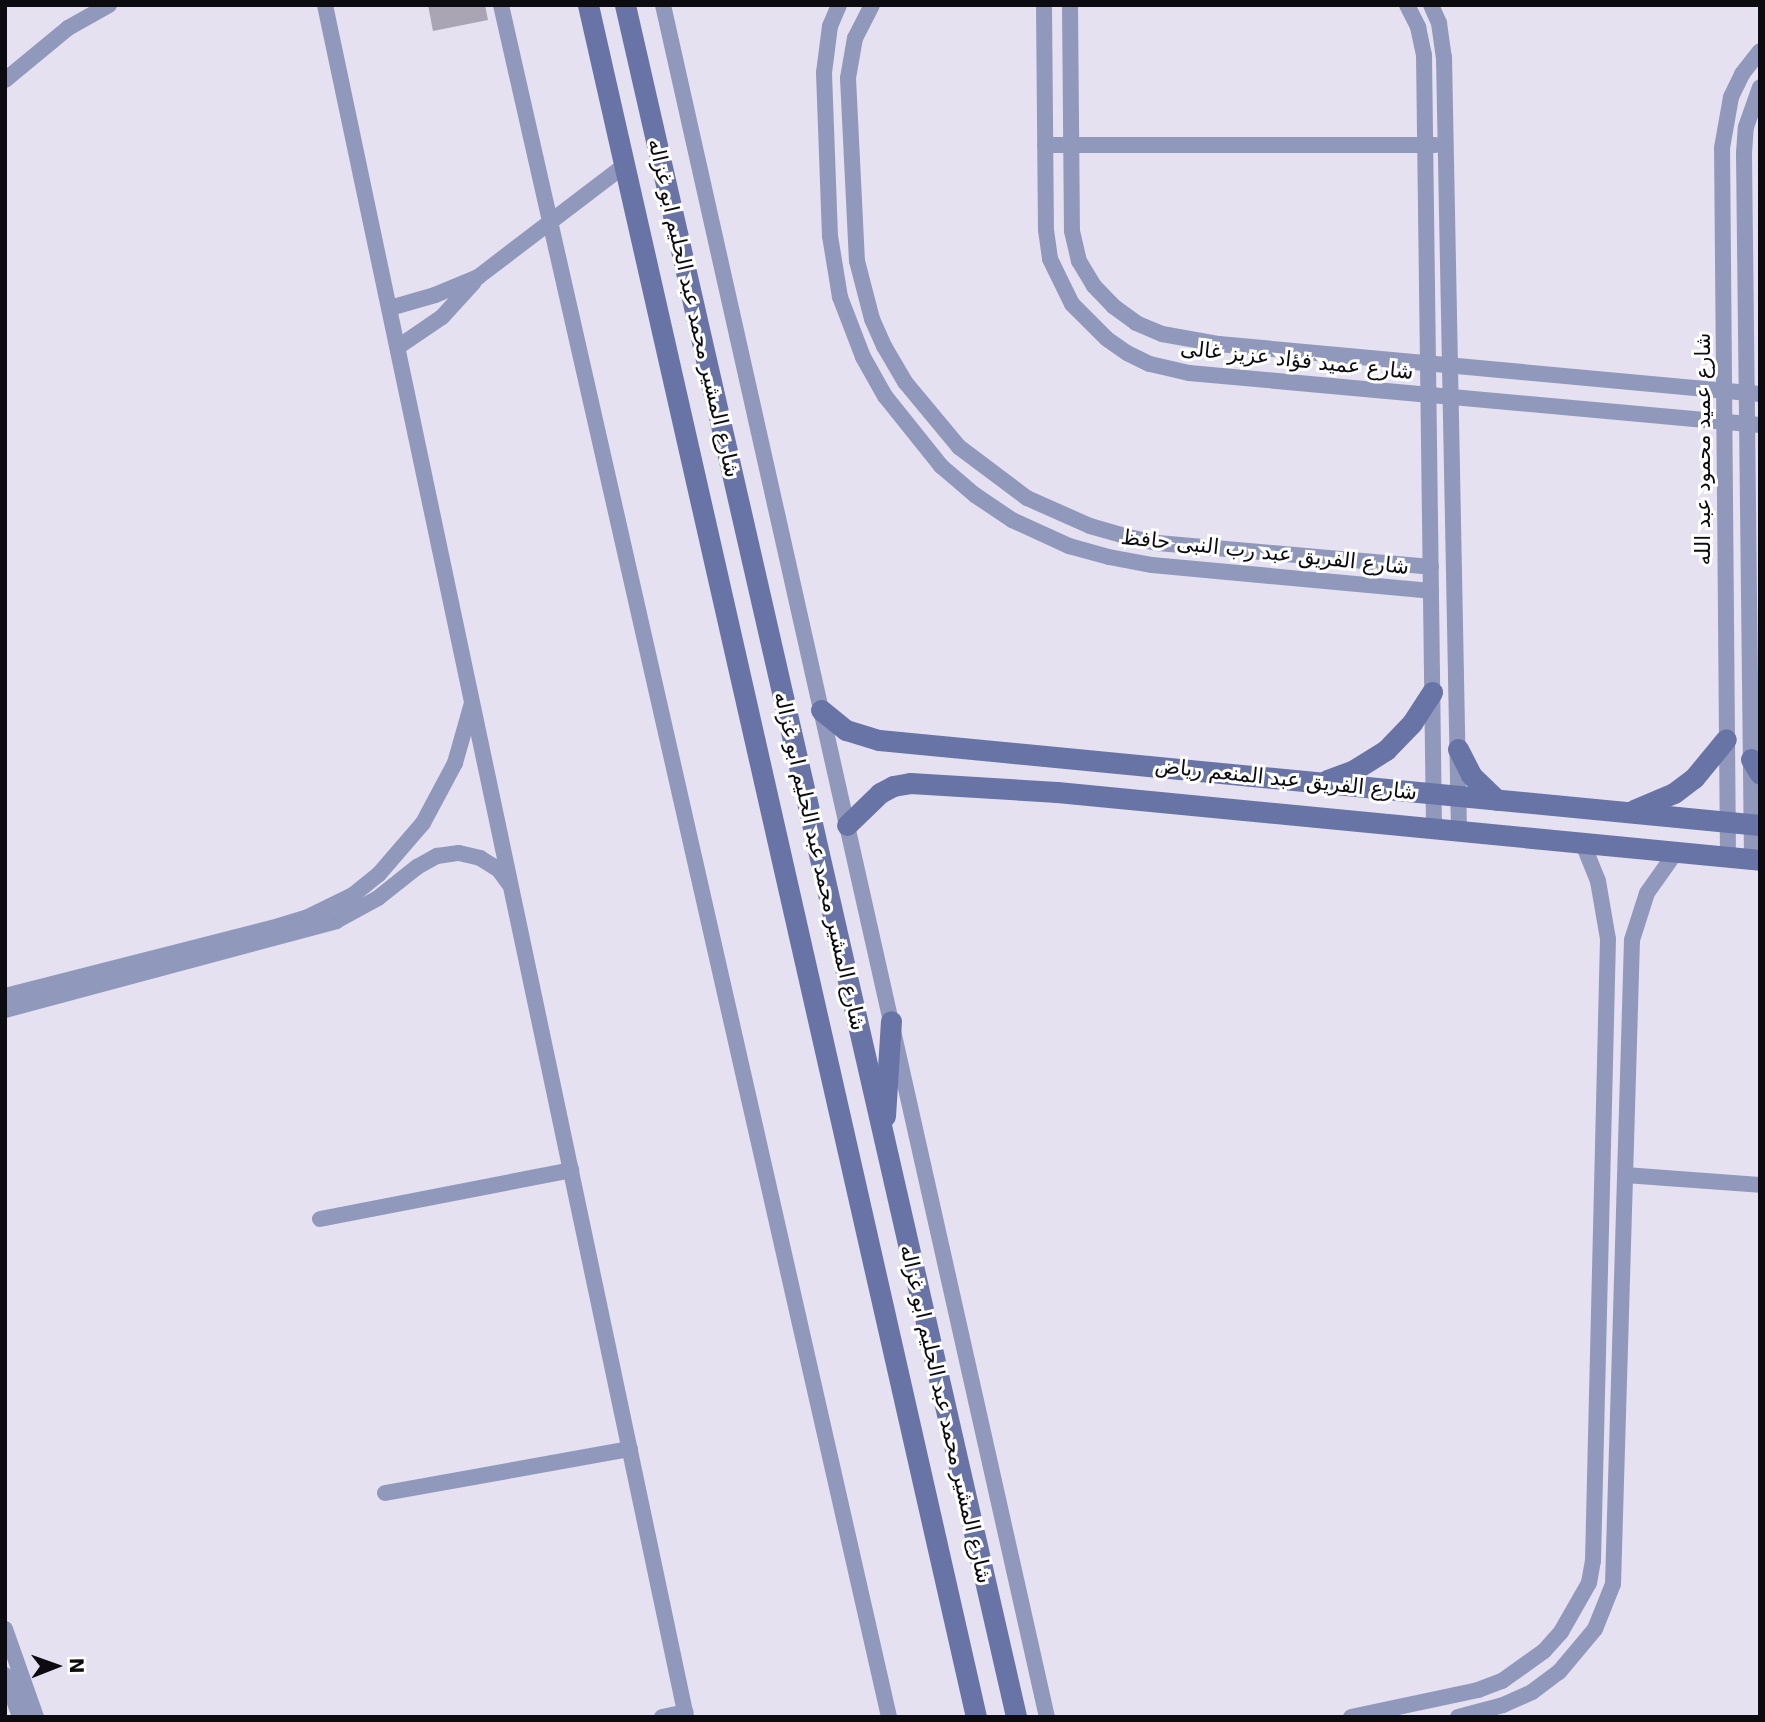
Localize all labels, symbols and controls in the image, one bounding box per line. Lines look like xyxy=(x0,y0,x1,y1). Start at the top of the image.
street label: شارع المشير محمد عبد الحليم ابو غزاله xyxy=(643,136,745,480)
street label: شارع عميد محمود عبد الله xyxy=(1690,333,1716,565)
street label: شارع عميد فؤاد عزيز غالى xyxy=(1179,335,1415,385)
street label: شارع الفريق عبد رب النبى حافظ xyxy=(1120,524,1410,580)
street label: شارع المشير محمد عبد الحليم ابو غزاله xyxy=(769,689,871,1033)
street label: شارع الفريق عبد المنعم رياض xyxy=(1154,753,1418,805)
street label: شارع المشير محمد عبد الحليم ابو غزاله xyxy=(895,1242,997,1586)
north arrow xyxy=(21,1631,91,1701)
text: N xyxy=(66,1657,88,1674)

